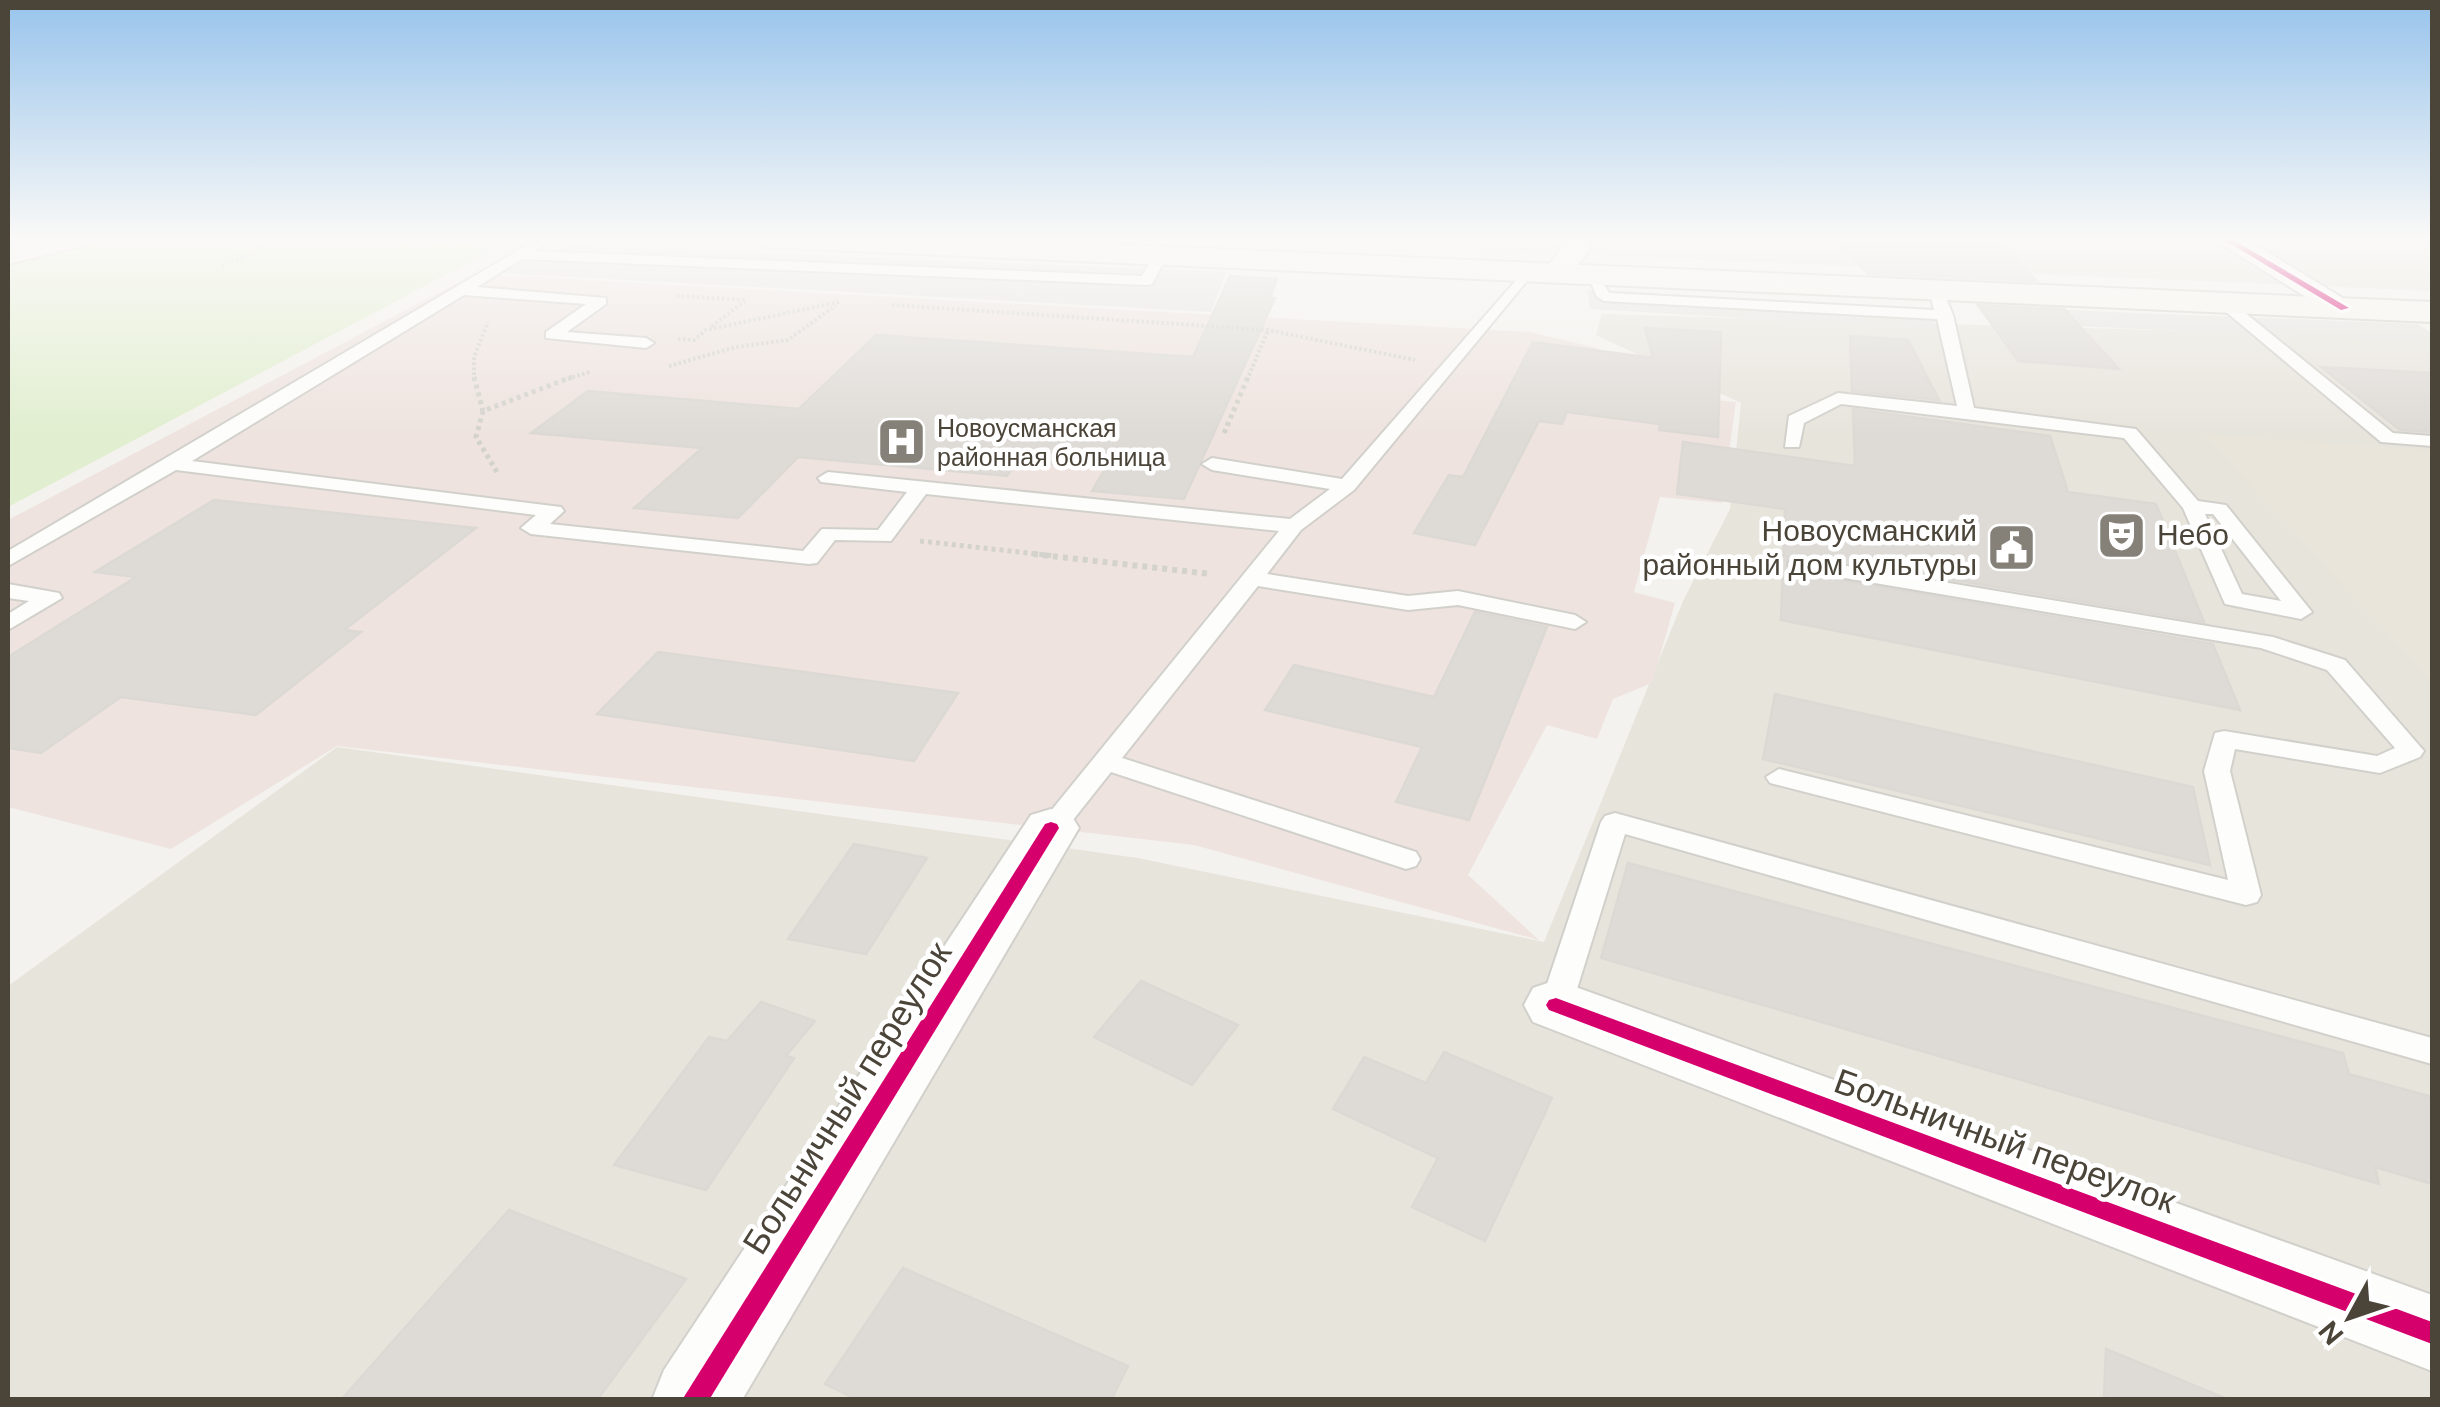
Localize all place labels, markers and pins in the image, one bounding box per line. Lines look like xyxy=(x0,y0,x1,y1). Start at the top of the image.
place label: Новоусманская районная больница xyxy=(937,412,1166,474)
hospital icon: Новоусманская районная больница xyxy=(876,416,928,468)
theatre icon: Небо xyxy=(2096,509,2148,561)
place label: Новоусманский районный дом культуры xyxy=(1642,511,1977,584)
place label: Небо xyxy=(2157,515,2229,554)
public building icon: Новоусманский районный дом культуры xyxy=(1986,522,2038,574)

